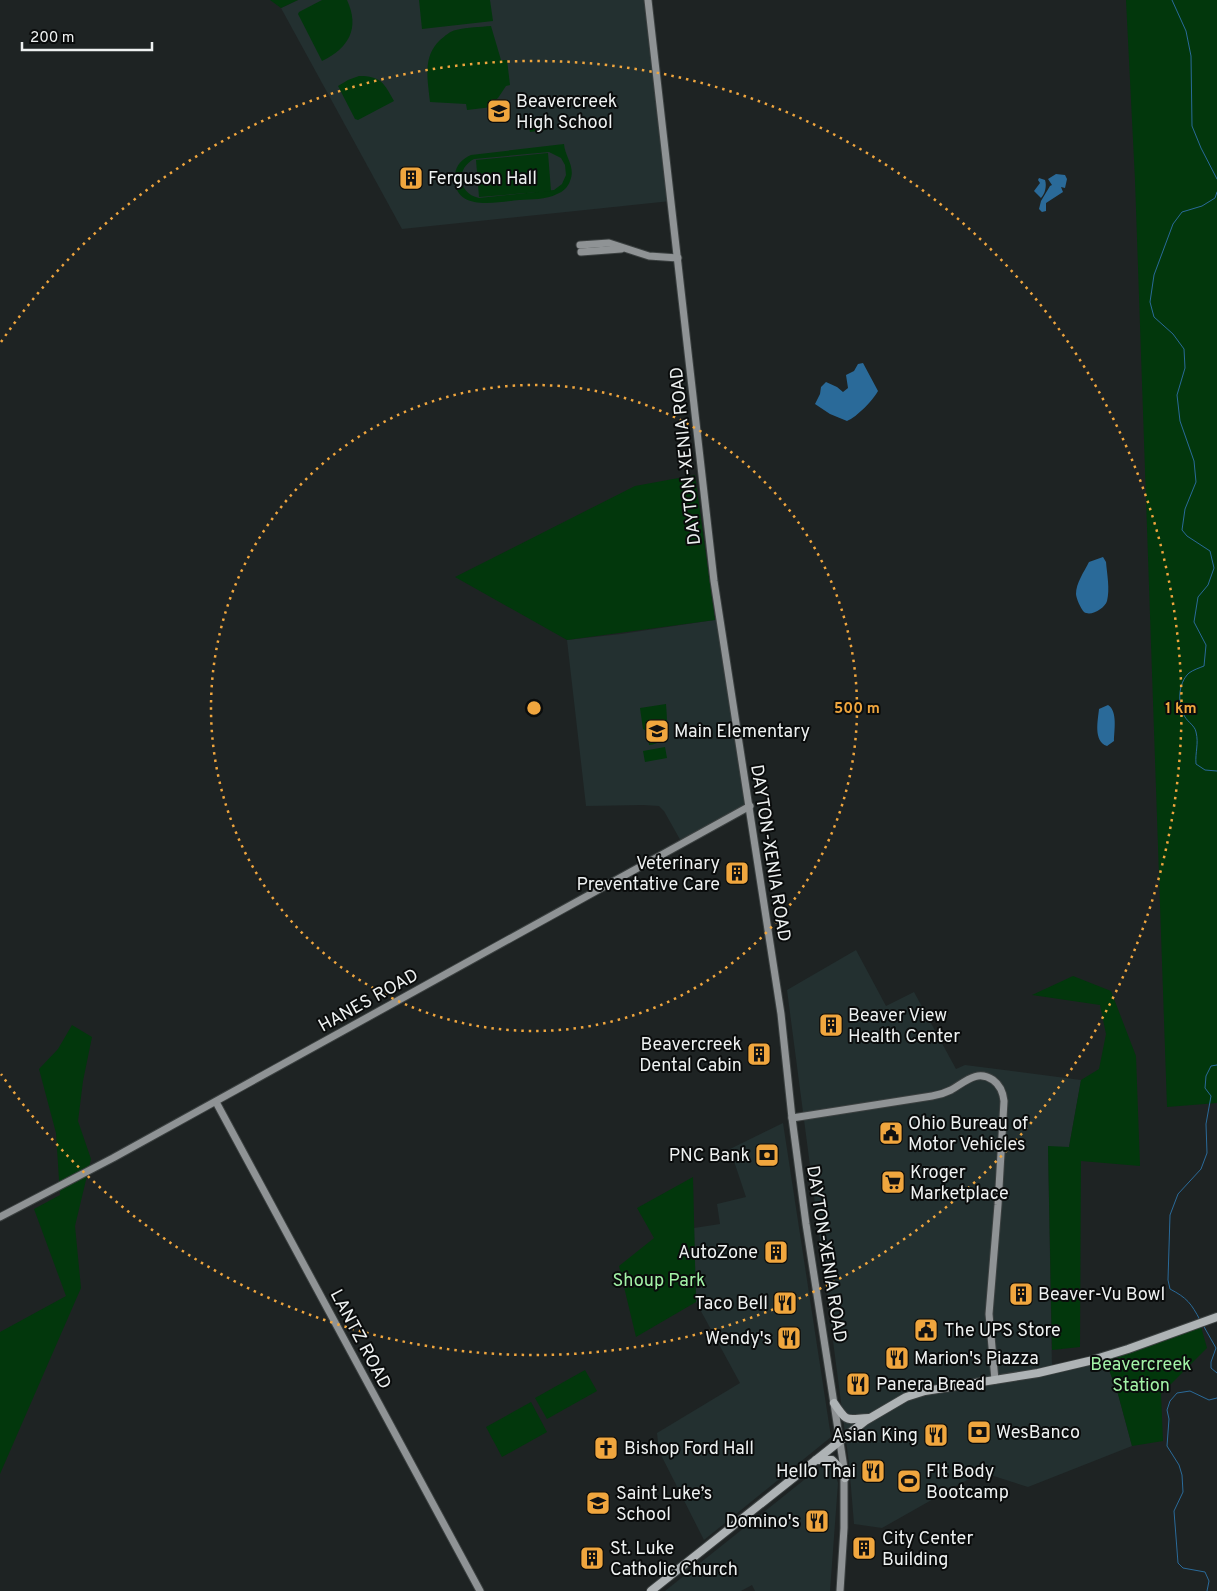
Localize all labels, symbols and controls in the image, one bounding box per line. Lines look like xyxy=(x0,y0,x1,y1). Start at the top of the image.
scale bar xyxy=(22,20,152,52)
text: 200 m xyxy=(30,29,75,48)
place label: Beavercreek High School xyxy=(516,91,617,135)
school or university icon: Beavercreek High School xyxy=(486,98,512,124)
building icon: Ferguson Hall xyxy=(398,165,424,191)
place label: Ferguson Hall xyxy=(428,168,537,191)
street label: DAYTON-XENIA ROAD xyxy=(666,366,707,546)
centre of rings xyxy=(525,699,543,717)
text: 500 m xyxy=(834,700,880,719)
text: 1 km xyxy=(1165,700,1197,719)
school or university icon: Main Elementary xyxy=(644,718,670,744)
place label: Main Elementary xyxy=(674,721,810,744)
street label: DAYTON-XENIA ROAD xyxy=(744,763,795,944)
place label: Veterinary Preventative Care xyxy=(576,853,720,897)
building icon: Veterinary Preventative Care xyxy=(724,860,750,886)
street label: HANES ROAD xyxy=(315,964,423,1038)
place label: Beaver View Health Center xyxy=(848,1005,960,1049)
building icon: Beaver View Health Center xyxy=(818,1012,844,1038)
place label: Beavercreek Dental Cabin xyxy=(639,1034,742,1078)
building icon: Beavercreek Dental Cabin xyxy=(746,1041,772,1067)
place label: Ohio Bureau of Motor Vehicles xyxy=(908,1113,1028,1157)
public building icon: Ohio Bureau of Motor Vehicles xyxy=(878,1120,904,1146)
bank icon: PNC Bank xyxy=(754,1142,780,1168)
place label: PNC Bank xyxy=(669,1145,750,1168)
place label: Kroger Marketplace xyxy=(910,1162,1009,1206)
street label: DAYTON-XENIA ROAD xyxy=(800,1164,851,1345)
supermarket icon: Kroger Marketplace xyxy=(880,1169,906,1195)
building icon: AutoZone xyxy=(763,1239,789,1265)
place label: AutoZone xyxy=(678,1242,758,1265)
park label: Shoup Park xyxy=(612,1270,706,1293)
building icon: Beaver-Vu Bowl xyxy=(1008,1281,1034,1307)
place label: Beaver-Vu Bowl xyxy=(1038,1284,1165,1307)
street label: LANTZ ROAD xyxy=(324,1286,396,1394)
restaurant icon: Taco Bell xyxy=(772,1290,798,1316)
place label: Taco Bell xyxy=(694,1293,768,1316)
public building icon: The UPS Store xyxy=(913,1317,939,1343)
place label: The UPS Store xyxy=(944,1320,1061,1343)
restaurant icon: Wendy's xyxy=(776,1325,802,1351)
place label: Wendy's xyxy=(705,1328,772,1351)
restaurant icon: Marion's Piazza xyxy=(884,1345,910,1371)
place label: Marion's Piazza xyxy=(914,1348,1039,1371)
park label: Beavercreek Station xyxy=(1090,1354,1192,1398)
restaurant icon: Panera Bread xyxy=(845,1371,871,1397)
place label: Panera Bread xyxy=(876,1374,985,1397)
bank icon: WesBanco xyxy=(966,1419,992,1445)
restaurant icon: Asian King xyxy=(923,1422,949,1448)
place label: WesBanco xyxy=(996,1422,1080,1445)
place label: Asian King xyxy=(832,1425,918,1448)
church icon: Bishop Ford Hall xyxy=(593,1435,619,1461)
place label: Bishop Ford Hall xyxy=(624,1438,754,1461)
restaurant icon: Hello Thai xyxy=(860,1458,886,1484)
place label: Hello Thai xyxy=(776,1461,856,1484)
place label: FIt Body Bootcamp xyxy=(926,1461,1009,1505)
sports icon: FIt Body Bootcamp xyxy=(896,1468,922,1494)
place label: Saint Luke’s School xyxy=(616,1483,712,1527)
school or university icon: Saint Luke’s School xyxy=(585,1490,611,1516)
restaurant icon: Domino's xyxy=(804,1508,830,1534)
place label: Domino's xyxy=(725,1511,800,1534)
place label: City Center Building xyxy=(882,1528,973,1572)
building icon: City Center Building xyxy=(851,1535,877,1561)
place label: St. Luke Catholic Church xyxy=(610,1538,738,1582)
building icon: St. Luke Catholic Church xyxy=(579,1545,605,1571)

